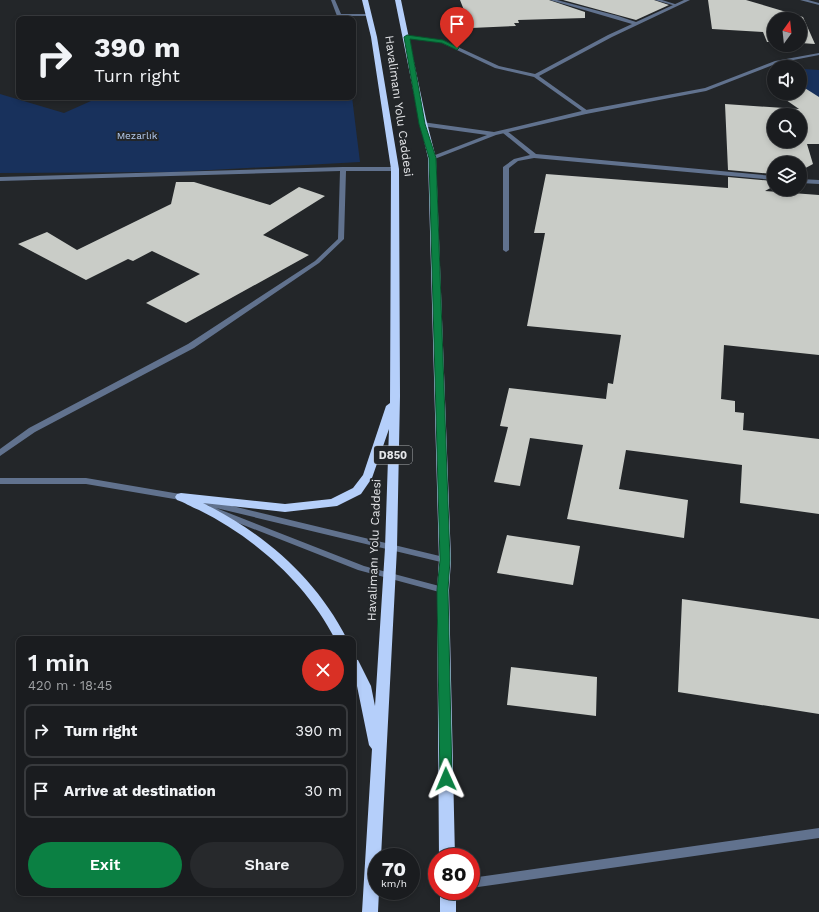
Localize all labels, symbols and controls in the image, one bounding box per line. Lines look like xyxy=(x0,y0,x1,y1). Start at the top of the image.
pin xyxy=(440,7.0,474,48)
north arrow xyxy=(767,12,807,52)
map controls xyxy=(767,12,807,196)
icon: arrive xyxy=(446,13,468,35)
text: 390 m xyxy=(94,31,180,64)
icon: right xyxy=(28,32,80,84)
street label: Havalimanı Yolu Caddesi xyxy=(382,35,416,177)
button: sound xyxy=(767,60,807,100)
text: Turn right xyxy=(94,65,180,86)
button: search xyxy=(767,108,807,148)
park label: Mezarlık xyxy=(117,130,158,141)
button: layers xyxy=(767,156,807,196)
road number: D850 xyxy=(374,446,412,464)
street label: Havalimanı Yolu Caddesi xyxy=(365,479,383,621)
text: 1 min xyxy=(28,649,90,677)
button: close xyxy=(302,649,344,691)
text: 420 m · 18:45 xyxy=(28,678,112,693)
icon: right xyxy=(30,720,52,742)
text: Turn right xyxy=(64,722,137,740)
text: 390 m xyxy=(295,722,342,740)
position arrow xyxy=(425,758,467,800)
icon: arrive xyxy=(30,780,52,802)
text: Arrive at destination xyxy=(64,782,216,800)
text: 30 m xyxy=(305,782,342,800)
button: Exit xyxy=(28,842,182,888)
button: Share xyxy=(190,842,344,888)
speed limit sign: 80 xyxy=(428,848,480,900)
text: 70 xyxy=(382,857,406,881)
text: km/h xyxy=(381,878,407,889)

